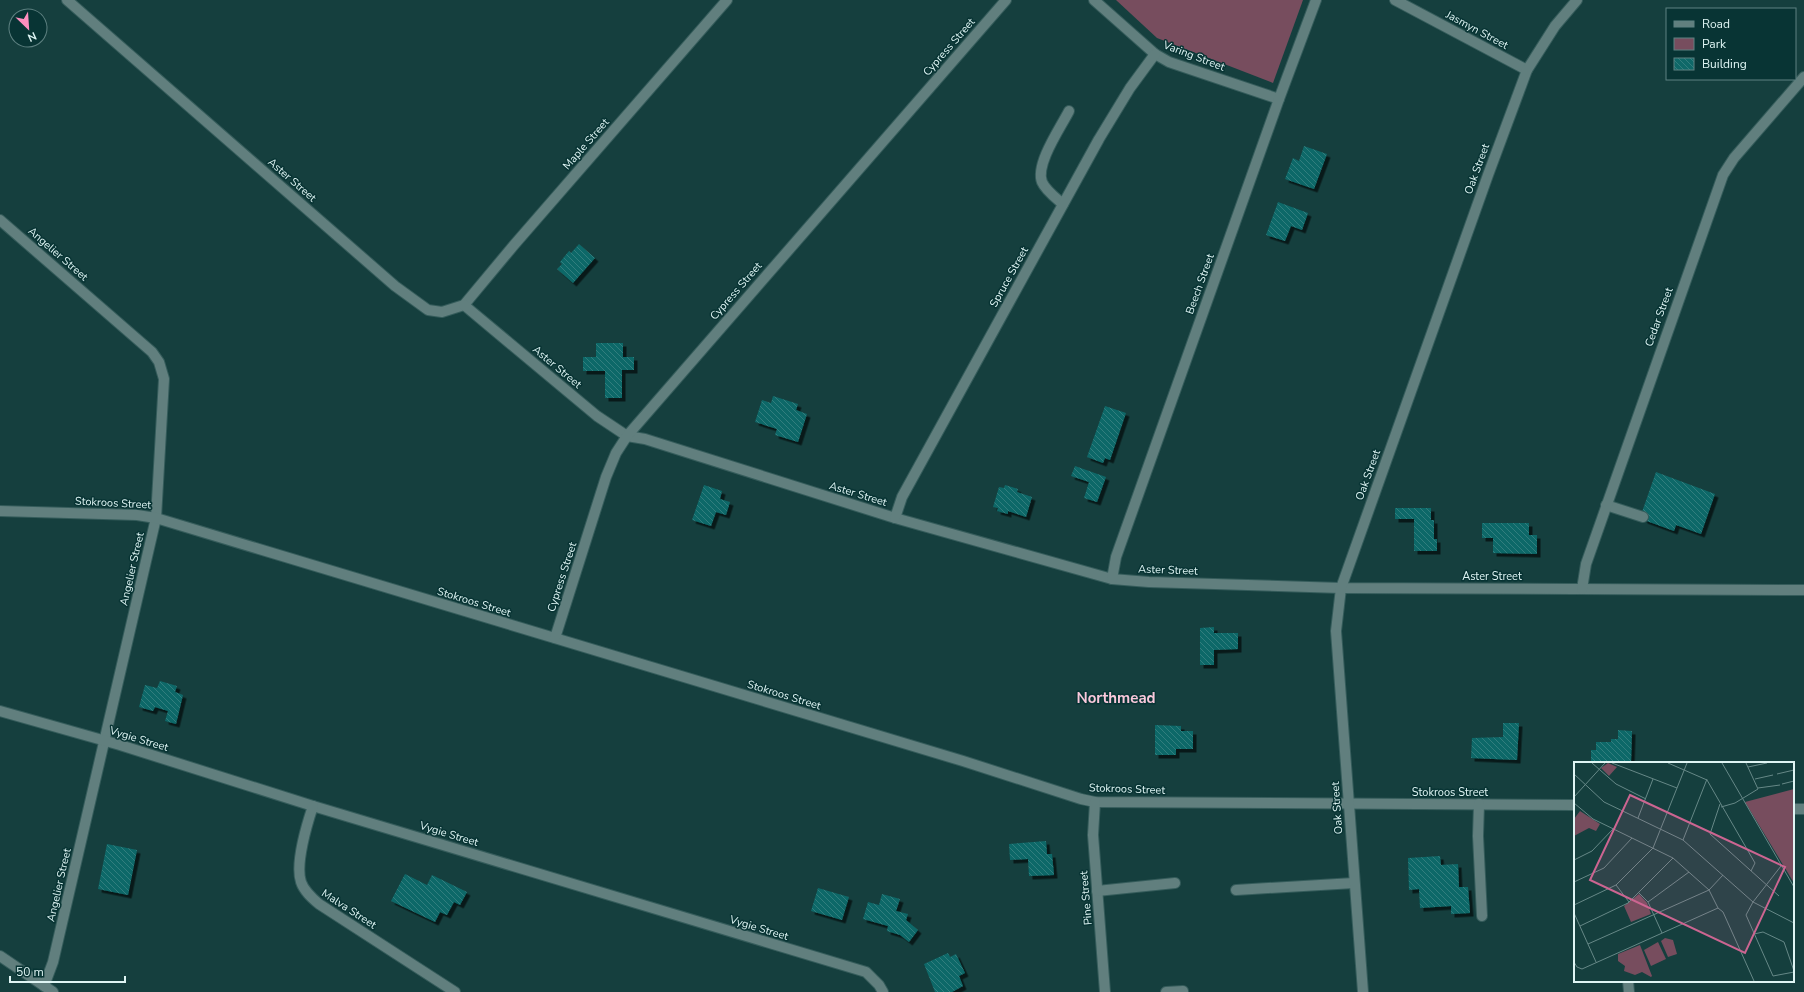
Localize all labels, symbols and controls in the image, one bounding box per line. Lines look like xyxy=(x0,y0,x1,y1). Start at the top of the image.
street label: Jasmyn Street xyxy=(1442,7,1511,53)
north arrow xyxy=(8,8,48,48)
legend xyxy=(1666,8,1796,80)
street label: Cypress Street xyxy=(920,15,978,79)
text: Road xyxy=(1702,16,1730,32)
text: N xyxy=(25,28,39,45)
text: Park xyxy=(1702,36,1727,52)
street label: Varing Street xyxy=(1160,37,1227,75)
text: Building xyxy=(1702,56,1747,72)
street label: Maple Street xyxy=(559,115,613,173)
street label: Oak Street xyxy=(1461,142,1493,196)
street label: Aster Street xyxy=(265,155,320,205)
street label: Angelier Street xyxy=(25,224,91,284)
street label: Spruce Street xyxy=(986,244,1032,310)
street label: Beech Street xyxy=(1182,252,1218,316)
street label: Cypress Street xyxy=(707,259,765,323)
street label: Cedar Street xyxy=(1641,285,1677,349)
street label: Aster Street xyxy=(529,342,585,392)
street label: Oak Street xyxy=(1352,448,1384,502)
street label: Aster Street xyxy=(827,478,889,510)
street label: Stokroos Street xyxy=(74,494,152,512)
street label: Angelier Street xyxy=(116,531,148,607)
street label: Cypress Street xyxy=(544,540,580,614)
street label: Aster Street xyxy=(1138,561,1198,579)
street label: Aster Street xyxy=(1462,569,1522,584)
street label: Stokroos Street xyxy=(435,584,513,620)
street label: Stokroos Street xyxy=(745,677,823,713)
district label: Northmead xyxy=(1076,688,1156,708)
street label: Vygie Street xyxy=(107,723,170,755)
inset map xyxy=(1574,762,1794,982)
street label: Stokroos Street xyxy=(1089,780,1166,798)
street label: Oak Street xyxy=(1328,781,1346,835)
street label: Stokroos Street xyxy=(1412,785,1488,800)
street label: Vygie Street xyxy=(417,818,480,850)
street label: Angelier Street xyxy=(43,847,75,923)
street label: Pine Street xyxy=(1076,870,1096,926)
street label: Malva Street xyxy=(319,886,379,932)
street label: Vygie Street xyxy=(727,912,790,944)
scale bar xyxy=(10,958,125,984)
text: 50 m xyxy=(16,964,44,980)

